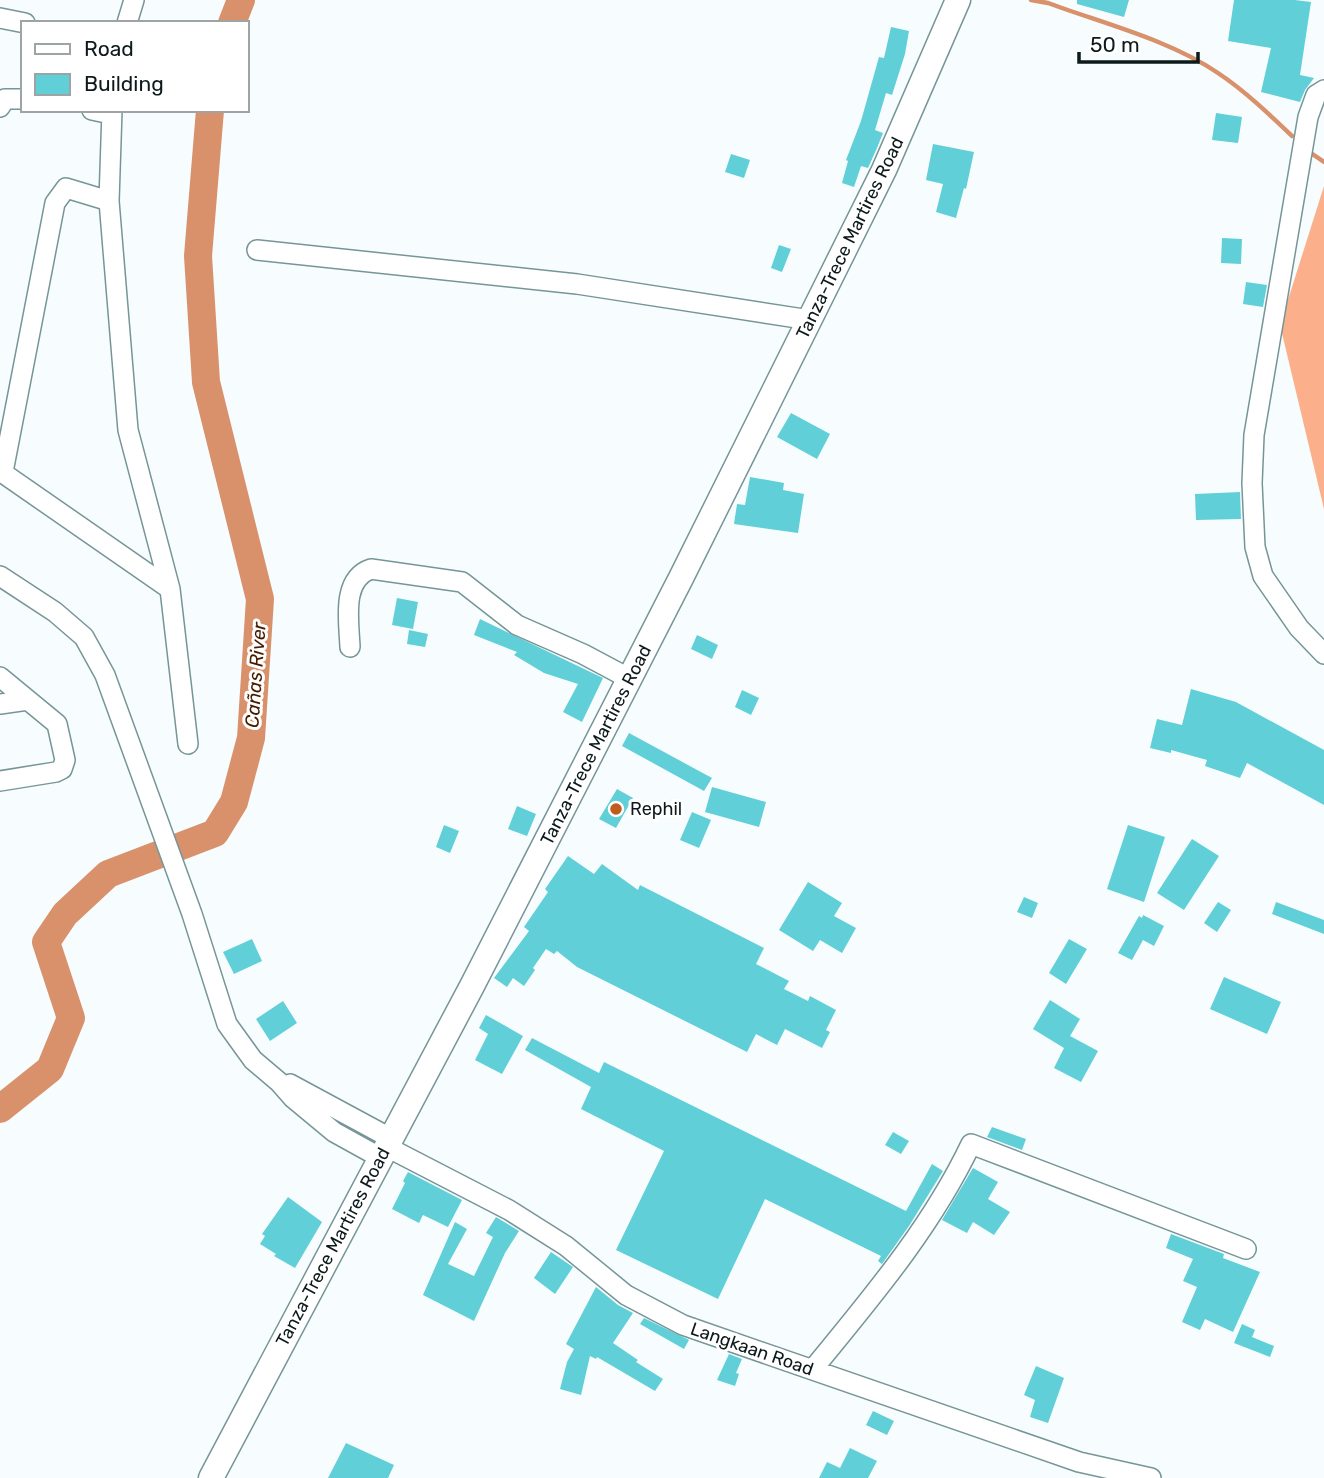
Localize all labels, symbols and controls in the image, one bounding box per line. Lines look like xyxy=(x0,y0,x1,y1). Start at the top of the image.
legend xyxy=(21,21,248,112)
scale bar xyxy=(1079,21,1198,65)
text: 50 m xyxy=(1090,32,1140,57)
text: Road xyxy=(84,36,134,61)
text: Building xyxy=(84,71,164,96)
street label: Tanza-Trece Martires Road xyxy=(791,133,909,343)
water label: Cañas River xyxy=(240,621,271,729)
street label: Tanza-Trece Martires Road xyxy=(536,641,656,849)
place label: Rephil xyxy=(630,798,682,820)
marker: Rephil xyxy=(608,801,624,817)
street label: Tanza-Trece Martires Road xyxy=(271,1144,395,1350)
street label: Langkaan Road xyxy=(688,1318,816,1380)

